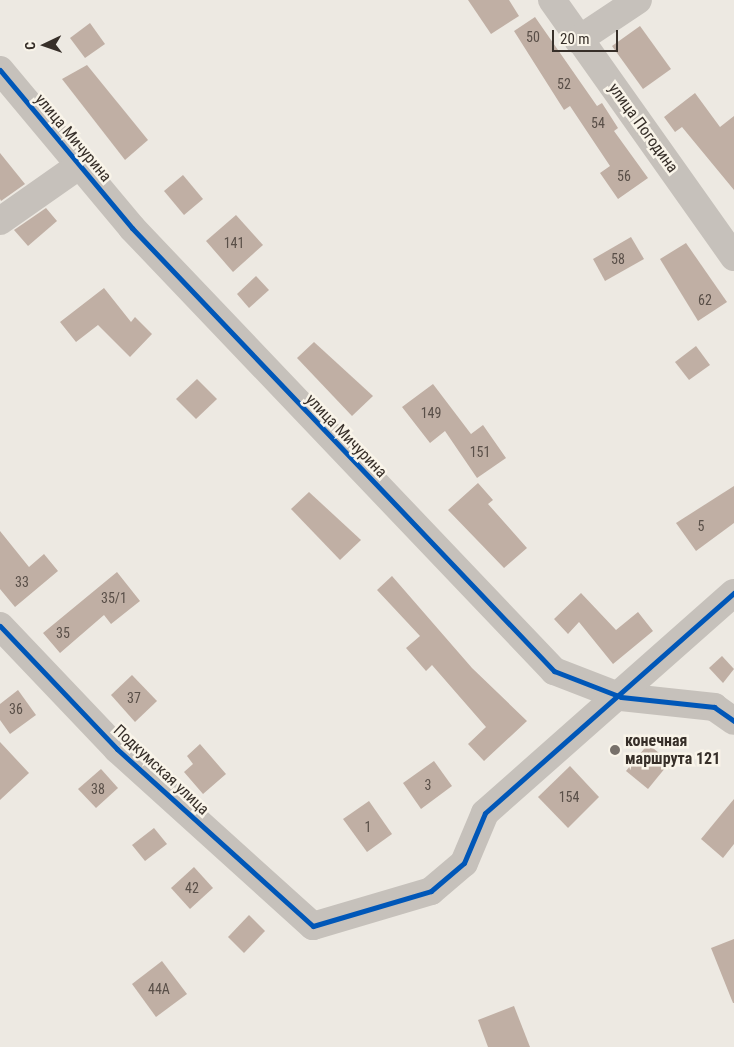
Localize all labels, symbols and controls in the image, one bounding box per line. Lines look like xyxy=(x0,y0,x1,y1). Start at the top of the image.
north arrow xyxy=(20,20,70,70)
scale bar xyxy=(554,20,620,52)
house number: 50 xyxy=(526,29,540,45)
text: 20 m xyxy=(560,30,590,48)
text: С xyxy=(22,41,38,50)
house number: 52 xyxy=(557,76,571,92)
street label: улица Погодина xyxy=(604,79,682,177)
street label: улица Мичурина xyxy=(31,90,115,186)
house number: 54 xyxy=(591,115,605,131)
house number: 56 xyxy=(617,168,631,184)
house number: 141 xyxy=(224,235,244,251)
house number: 58 xyxy=(611,251,625,267)
house number: 62 xyxy=(698,292,712,308)
street label: улица Мичурина xyxy=(301,390,391,482)
house number: 149 xyxy=(421,405,441,421)
house number: 151 xyxy=(470,444,490,460)
house number: 5 xyxy=(698,518,704,534)
house number: 33 xyxy=(15,574,29,590)
house number: 35/1 xyxy=(101,590,127,606)
house number: 35 xyxy=(56,625,70,641)
house number: 37 xyxy=(127,690,141,706)
house number: 36 xyxy=(9,701,23,717)
street label: Подкумская улица xyxy=(109,721,213,819)
place label: конечная маршрута 121 xyxy=(625,731,720,769)
marker: конечная маршрута 121 xyxy=(609,744,621,756)
house number: 3 xyxy=(425,777,431,793)
house number: 38 xyxy=(91,781,105,797)
house number: 154 xyxy=(559,789,579,805)
house number: 1 xyxy=(365,819,371,835)
house number: 42 xyxy=(185,880,199,896)
house number: 44А xyxy=(148,981,170,997)

